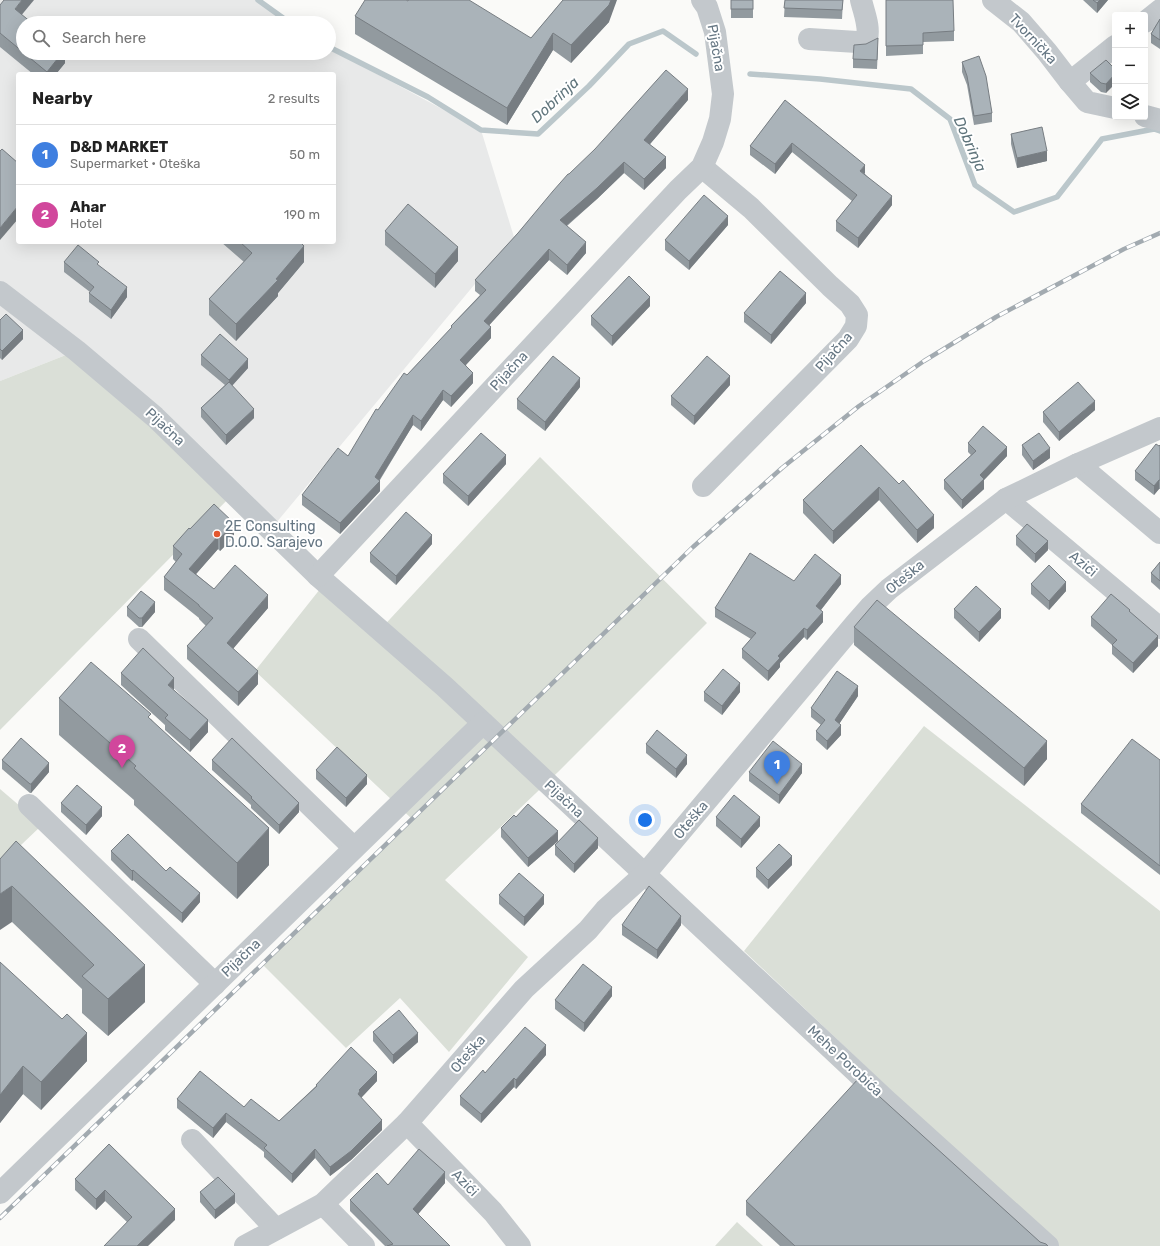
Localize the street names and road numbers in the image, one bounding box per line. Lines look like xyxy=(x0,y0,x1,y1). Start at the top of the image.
street label: Tvornička xyxy=(1006,10,1060,68)
street label: Pijačna xyxy=(703,23,729,73)
street label: Pijačna xyxy=(812,329,856,375)
street label: Pijačna xyxy=(487,348,531,394)
street label: Pijačna xyxy=(142,405,188,449)
street label: Azići xyxy=(1066,548,1100,580)
street label: Oteška xyxy=(882,556,928,598)
street label: Pijačna xyxy=(541,777,587,821)
street label: Oteška xyxy=(670,797,712,843)
street label: Pijačna xyxy=(218,935,264,981)
street label: Mehe Porobića xyxy=(804,1022,886,1100)
street label: Oteška xyxy=(447,1032,489,1076)
street label: Azići xyxy=(448,1166,482,1200)

